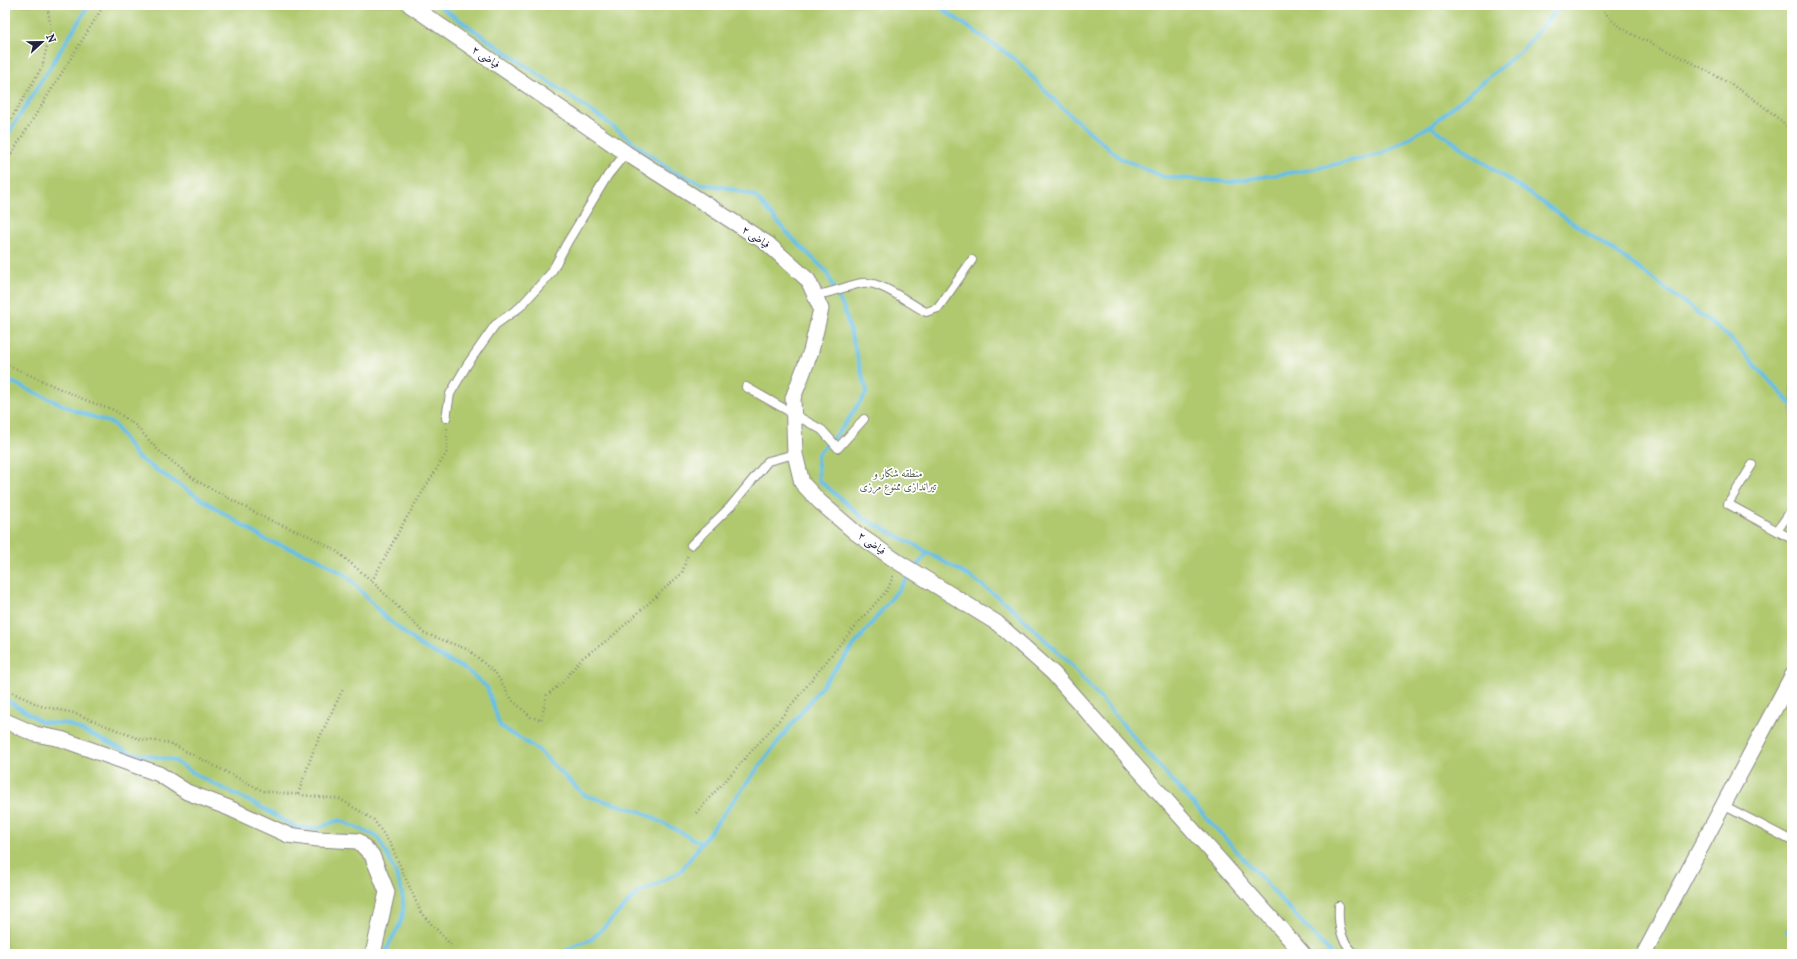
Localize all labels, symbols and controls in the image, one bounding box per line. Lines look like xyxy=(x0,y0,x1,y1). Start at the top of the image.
north arrow xyxy=(22,22,62,62)
text: N xyxy=(43,32,59,45)
street label: فیاضی ۲ xyxy=(469,43,503,72)
street label: فیاضی ۲ xyxy=(739,223,773,252)
park label: منطقه شکار و تیراندازی ممنوع مرزی xyxy=(860,467,937,496)
street label: فیاضی ۲ xyxy=(855,529,888,558)

